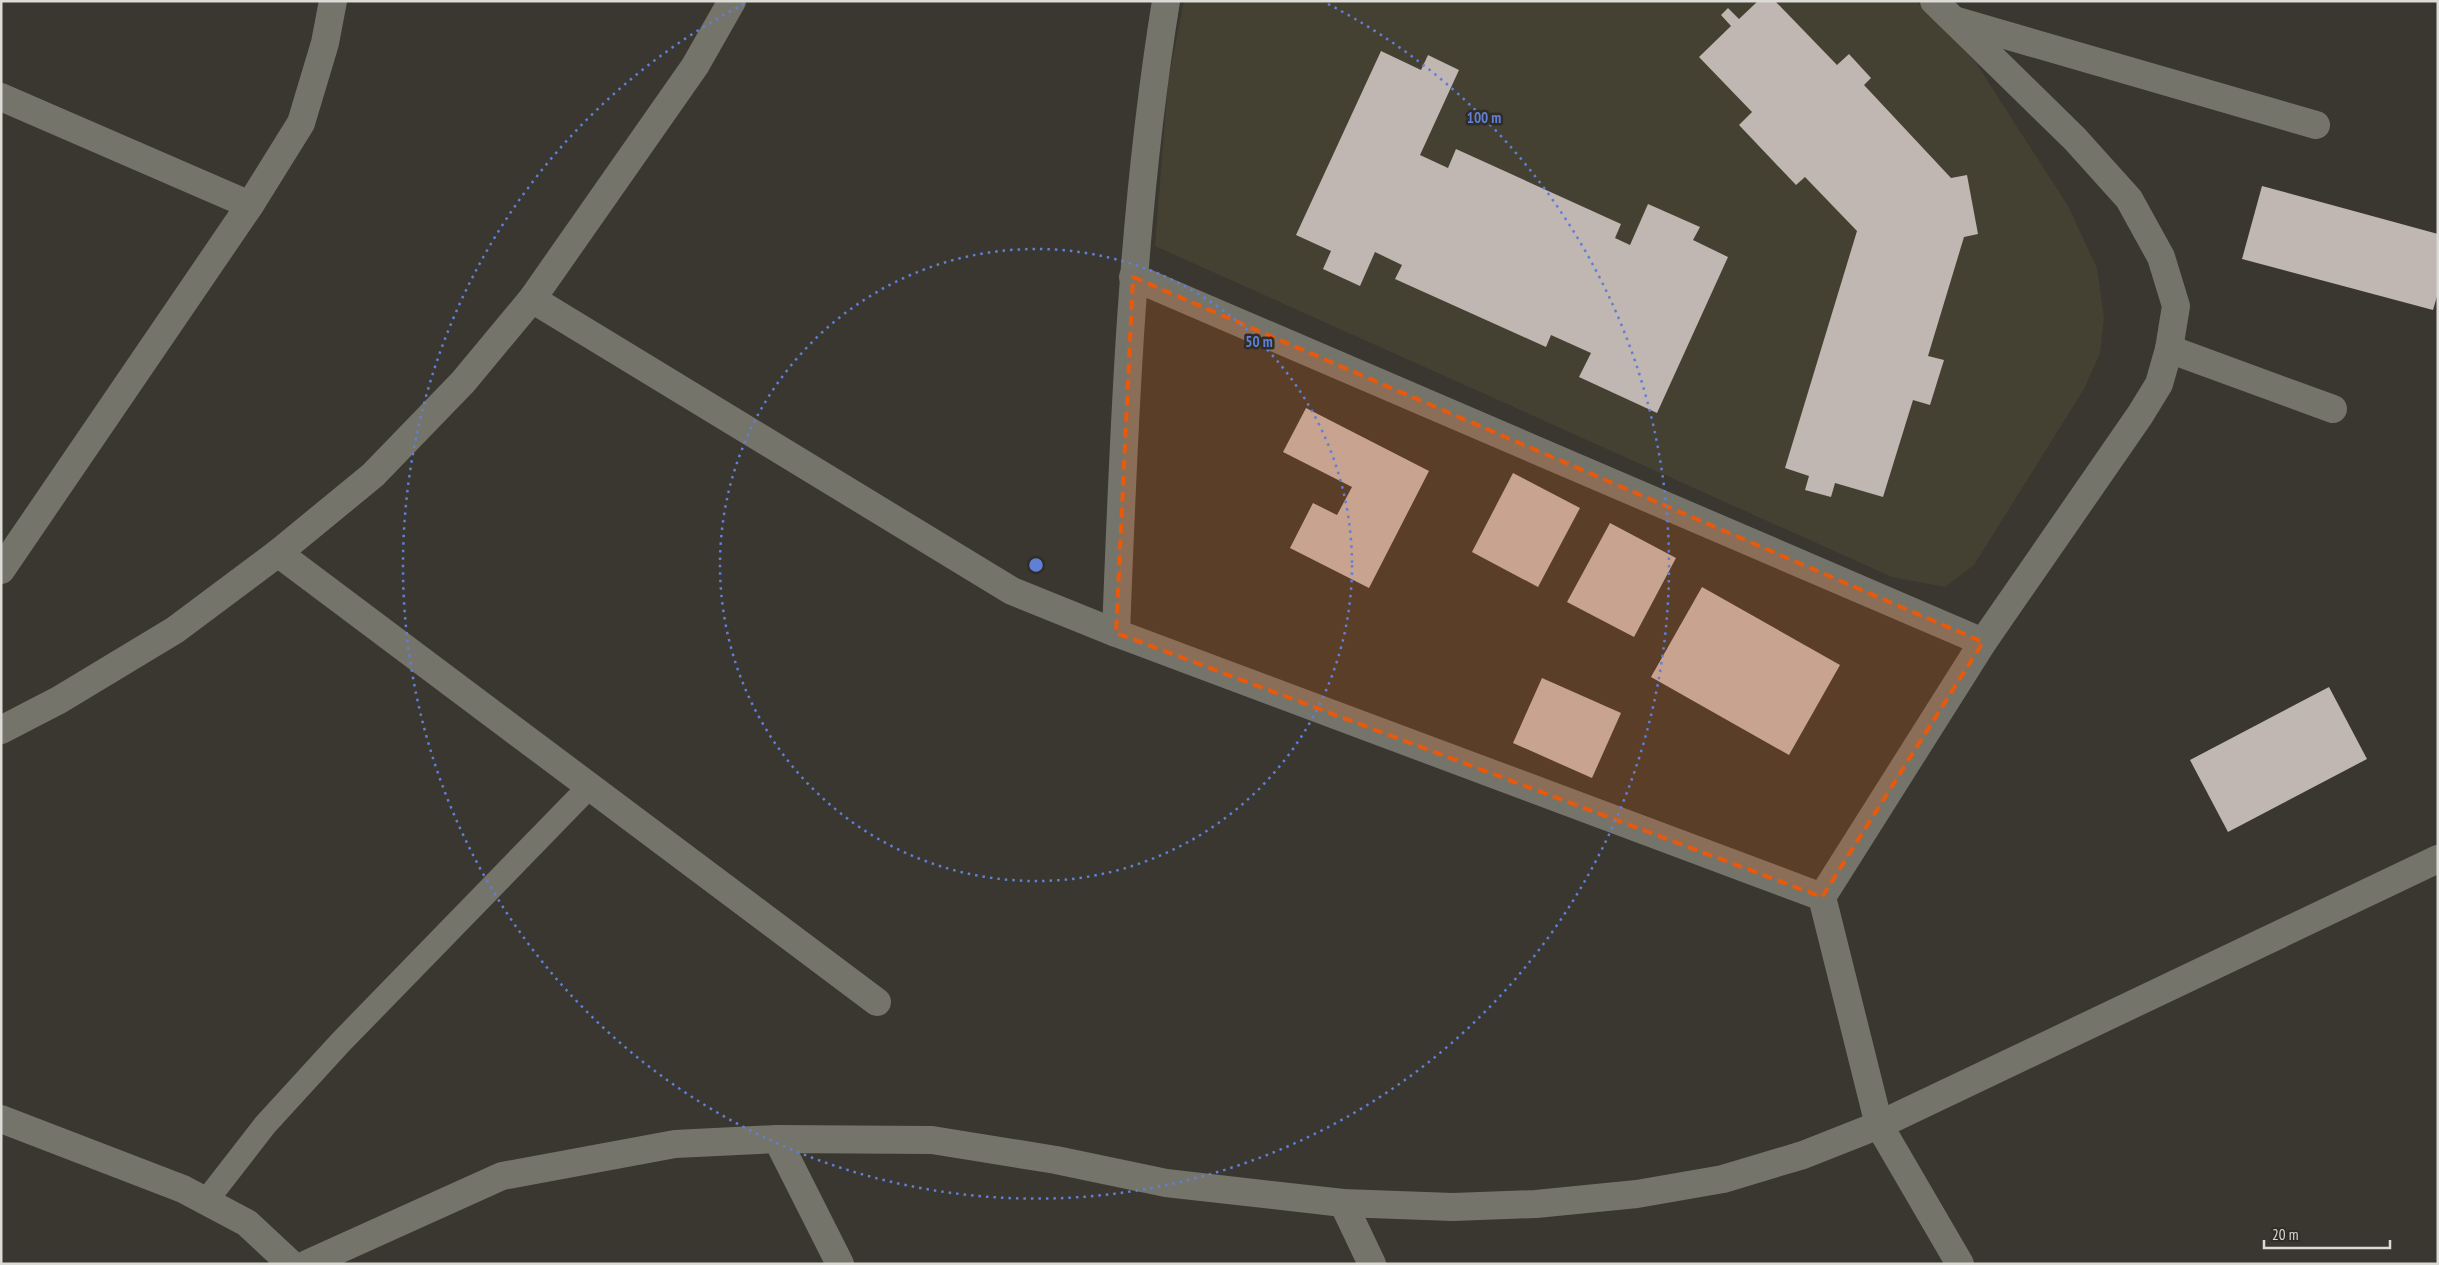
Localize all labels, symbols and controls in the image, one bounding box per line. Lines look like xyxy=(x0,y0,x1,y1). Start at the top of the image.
text: 100 m xyxy=(1467,108,1501,127)
text: 50 m xyxy=(1245,332,1273,351)
centre of rings xyxy=(1027,556,1045,574)
scale bar xyxy=(2264,1218,2390,1250)
text: 20 m xyxy=(2272,1225,2298,1244)

